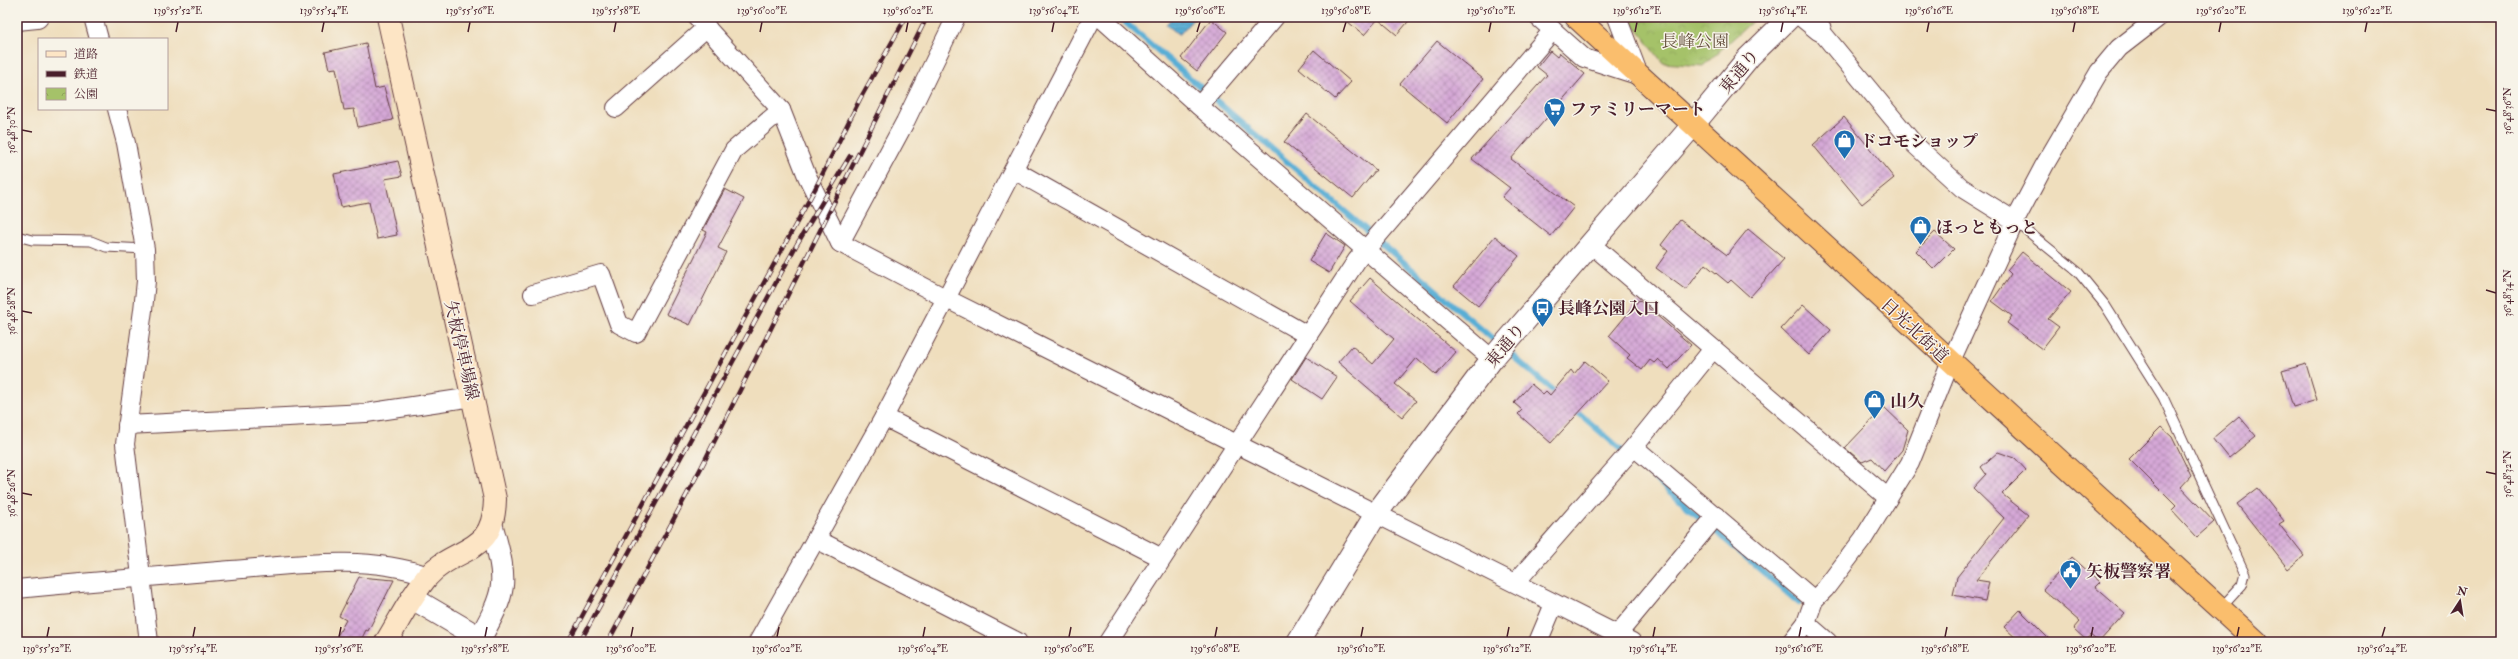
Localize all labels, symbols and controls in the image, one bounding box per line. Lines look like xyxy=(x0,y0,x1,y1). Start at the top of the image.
text: 139°55'52"E xyxy=(154,5,202,17)
text: 139°55'54"E xyxy=(300,5,348,17)
text: 139°55'56"E xyxy=(446,5,494,17)
text: 139°55'58"E xyxy=(592,5,640,17)
text: 139°56'00"E xyxy=(737,5,787,17)
text: 139°56'02"E xyxy=(883,5,933,17)
text: 139°56'04"E xyxy=(1029,5,1079,17)
text: 139°56'06"E xyxy=(1175,5,1225,17)
text: 139°56'08"E xyxy=(1321,5,1371,17)
text: 139°56'10"E xyxy=(1467,5,1515,17)
text: 139°56'12"E xyxy=(1613,5,1661,17)
text: 139°56'14"E xyxy=(1759,5,1807,17)
text: 139°56'16"E xyxy=(1905,5,1953,17)
text: 139°56'18"E xyxy=(2051,5,2099,17)
text: 139°56'20"E xyxy=(2196,5,2246,17)
text: 139°56'22"E xyxy=(2342,5,2392,17)
park label: 長峰公園 xyxy=(1661,31,1729,52)
legend xyxy=(38,38,168,110)
street label: 東通り xyxy=(1715,45,1764,98)
text: 道路 xyxy=(74,47,98,62)
text: 鉄道 xyxy=(73,67,98,82)
text: 公園 xyxy=(74,87,98,102)
text: 36°48'36"N xyxy=(2502,87,2514,135)
supermarket icon: ファミリーマート xyxy=(1542,96,1568,129)
place label: ファミリーマート xyxy=(1570,99,1706,120)
text: 36°48'30"N xyxy=(6,106,18,154)
shop icon: ドコモショップ xyxy=(1831,128,1857,161)
place label: ドコモショップ xyxy=(1860,131,1978,152)
shop icon: ほっともっと xyxy=(1908,214,1934,247)
place label: ほっともっと xyxy=(1936,217,2038,238)
text: 36°48'34"N xyxy=(2502,269,2514,317)
text: 36°48'28"N xyxy=(6,287,18,335)
street label: 日光北街道 xyxy=(1876,294,1953,367)
bus stop icon: 長峰公園入口 xyxy=(1529,295,1555,328)
street label: 矢板停車場線 xyxy=(440,298,483,402)
place label: 長峰公園入口 xyxy=(1558,298,1660,319)
street label: 東通り xyxy=(1481,319,1530,372)
shop icon: 山久 xyxy=(1861,388,1887,421)
place label: 山久 xyxy=(1890,391,1924,412)
text: 36°48'32"N xyxy=(2502,450,2514,498)
text: 36°48'26"N xyxy=(6,469,18,517)
public building icon: 矢板警察署 xyxy=(2057,558,2083,591)
place label: 矢板警察署 xyxy=(2086,561,2171,582)
north arrow xyxy=(2440,581,2480,621)
text: N xyxy=(2455,584,2469,599)
text: 139°55'52"E xyxy=(23,643,71,655)
text: 139°55'54"E xyxy=(169,643,217,655)
text: 139°55'56"E xyxy=(315,643,363,655)
text: 139°55'58"E xyxy=(461,643,509,655)
text: 139°56'00"E xyxy=(606,643,656,655)
text: 139°56'02"E xyxy=(752,643,802,655)
text: 139°56'04"E xyxy=(898,643,948,655)
text: 139°56'06"E xyxy=(1044,643,1094,655)
text: 139°56'08"E xyxy=(1190,643,1240,655)
text: 139°56'10"E xyxy=(1337,643,1385,655)
text: 139°56'12"E xyxy=(1483,643,1531,655)
text: 139°56'14"E xyxy=(1629,643,1677,655)
text: 139°56'16"E xyxy=(1775,643,1823,655)
text: 139°56'18"E xyxy=(1921,643,1969,655)
text: 139°56'20"E xyxy=(2066,643,2116,655)
text: 139°56'22"E xyxy=(2212,643,2262,655)
text: 139°56'24"E xyxy=(2357,643,2407,655)

